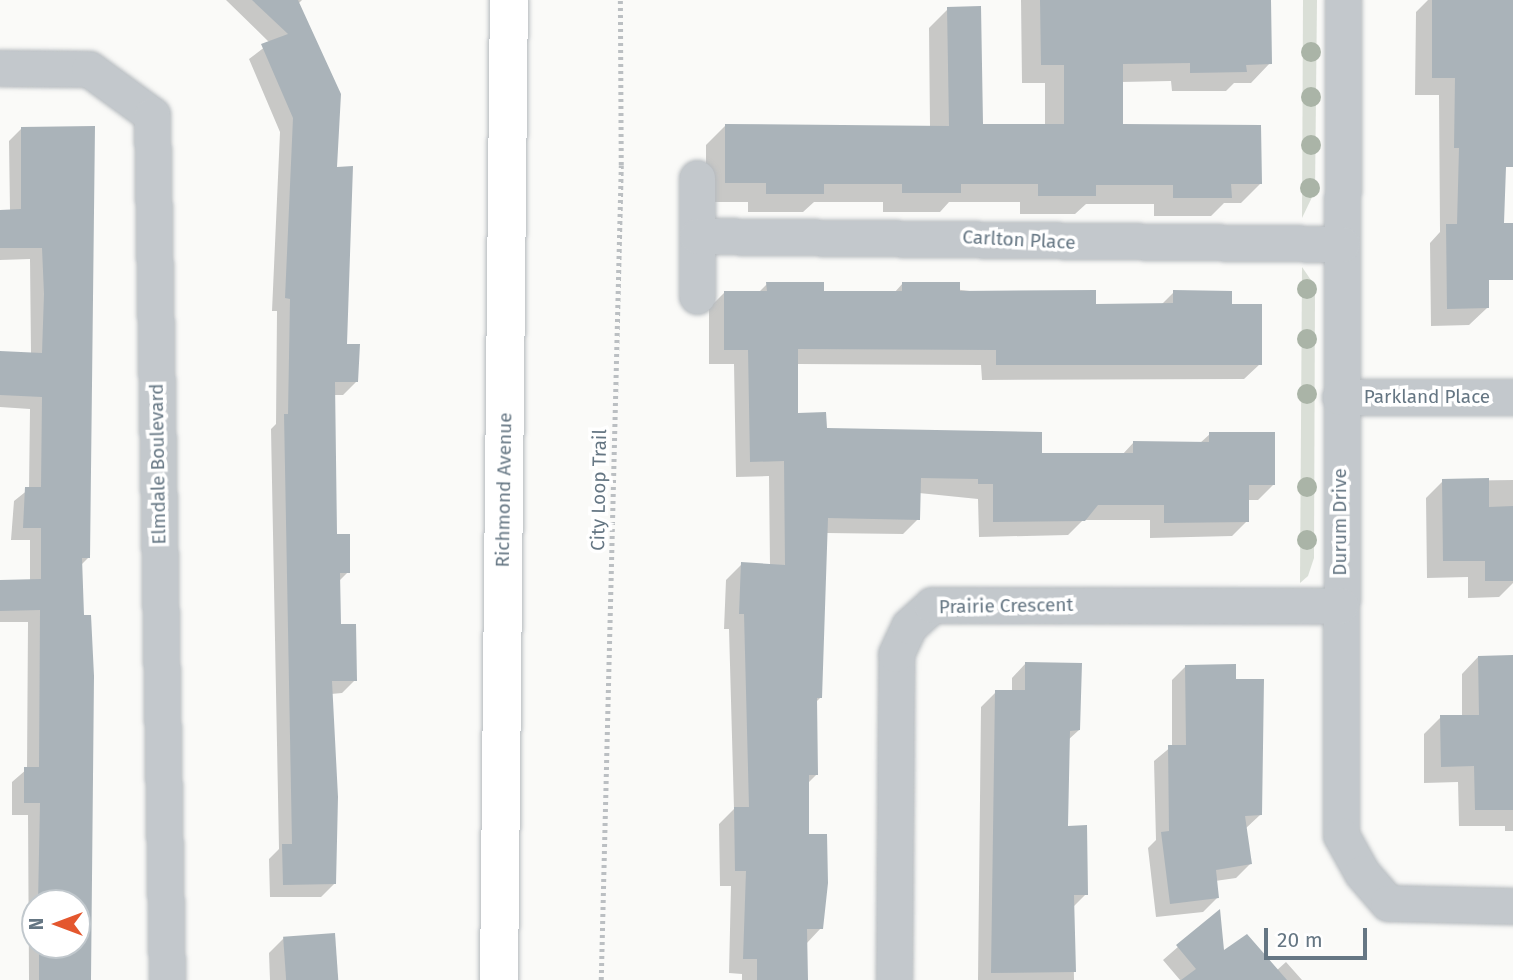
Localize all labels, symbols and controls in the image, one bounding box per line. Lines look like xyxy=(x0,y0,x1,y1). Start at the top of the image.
street label: Carlton Place xyxy=(962,226,1076,254)
street label: Elmdale Boulevard xyxy=(145,383,171,545)
street label: Parkland Place xyxy=(1364,386,1490,408)
street label: Richmond Avenue xyxy=(491,412,517,568)
street label: City Loop Trail xyxy=(587,429,611,551)
street label: Durum Drive xyxy=(1329,468,1351,576)
street label: Prairie Crescent xyxy=(939,593,1073,619)
north arrow xyxy=(21,889,91,959)
scale bar xyxy=(1268,914,1371,958)
text: N xyxy=(25,918,48,930)
text: 20 m xyxy=(1277,927,1323,953)

